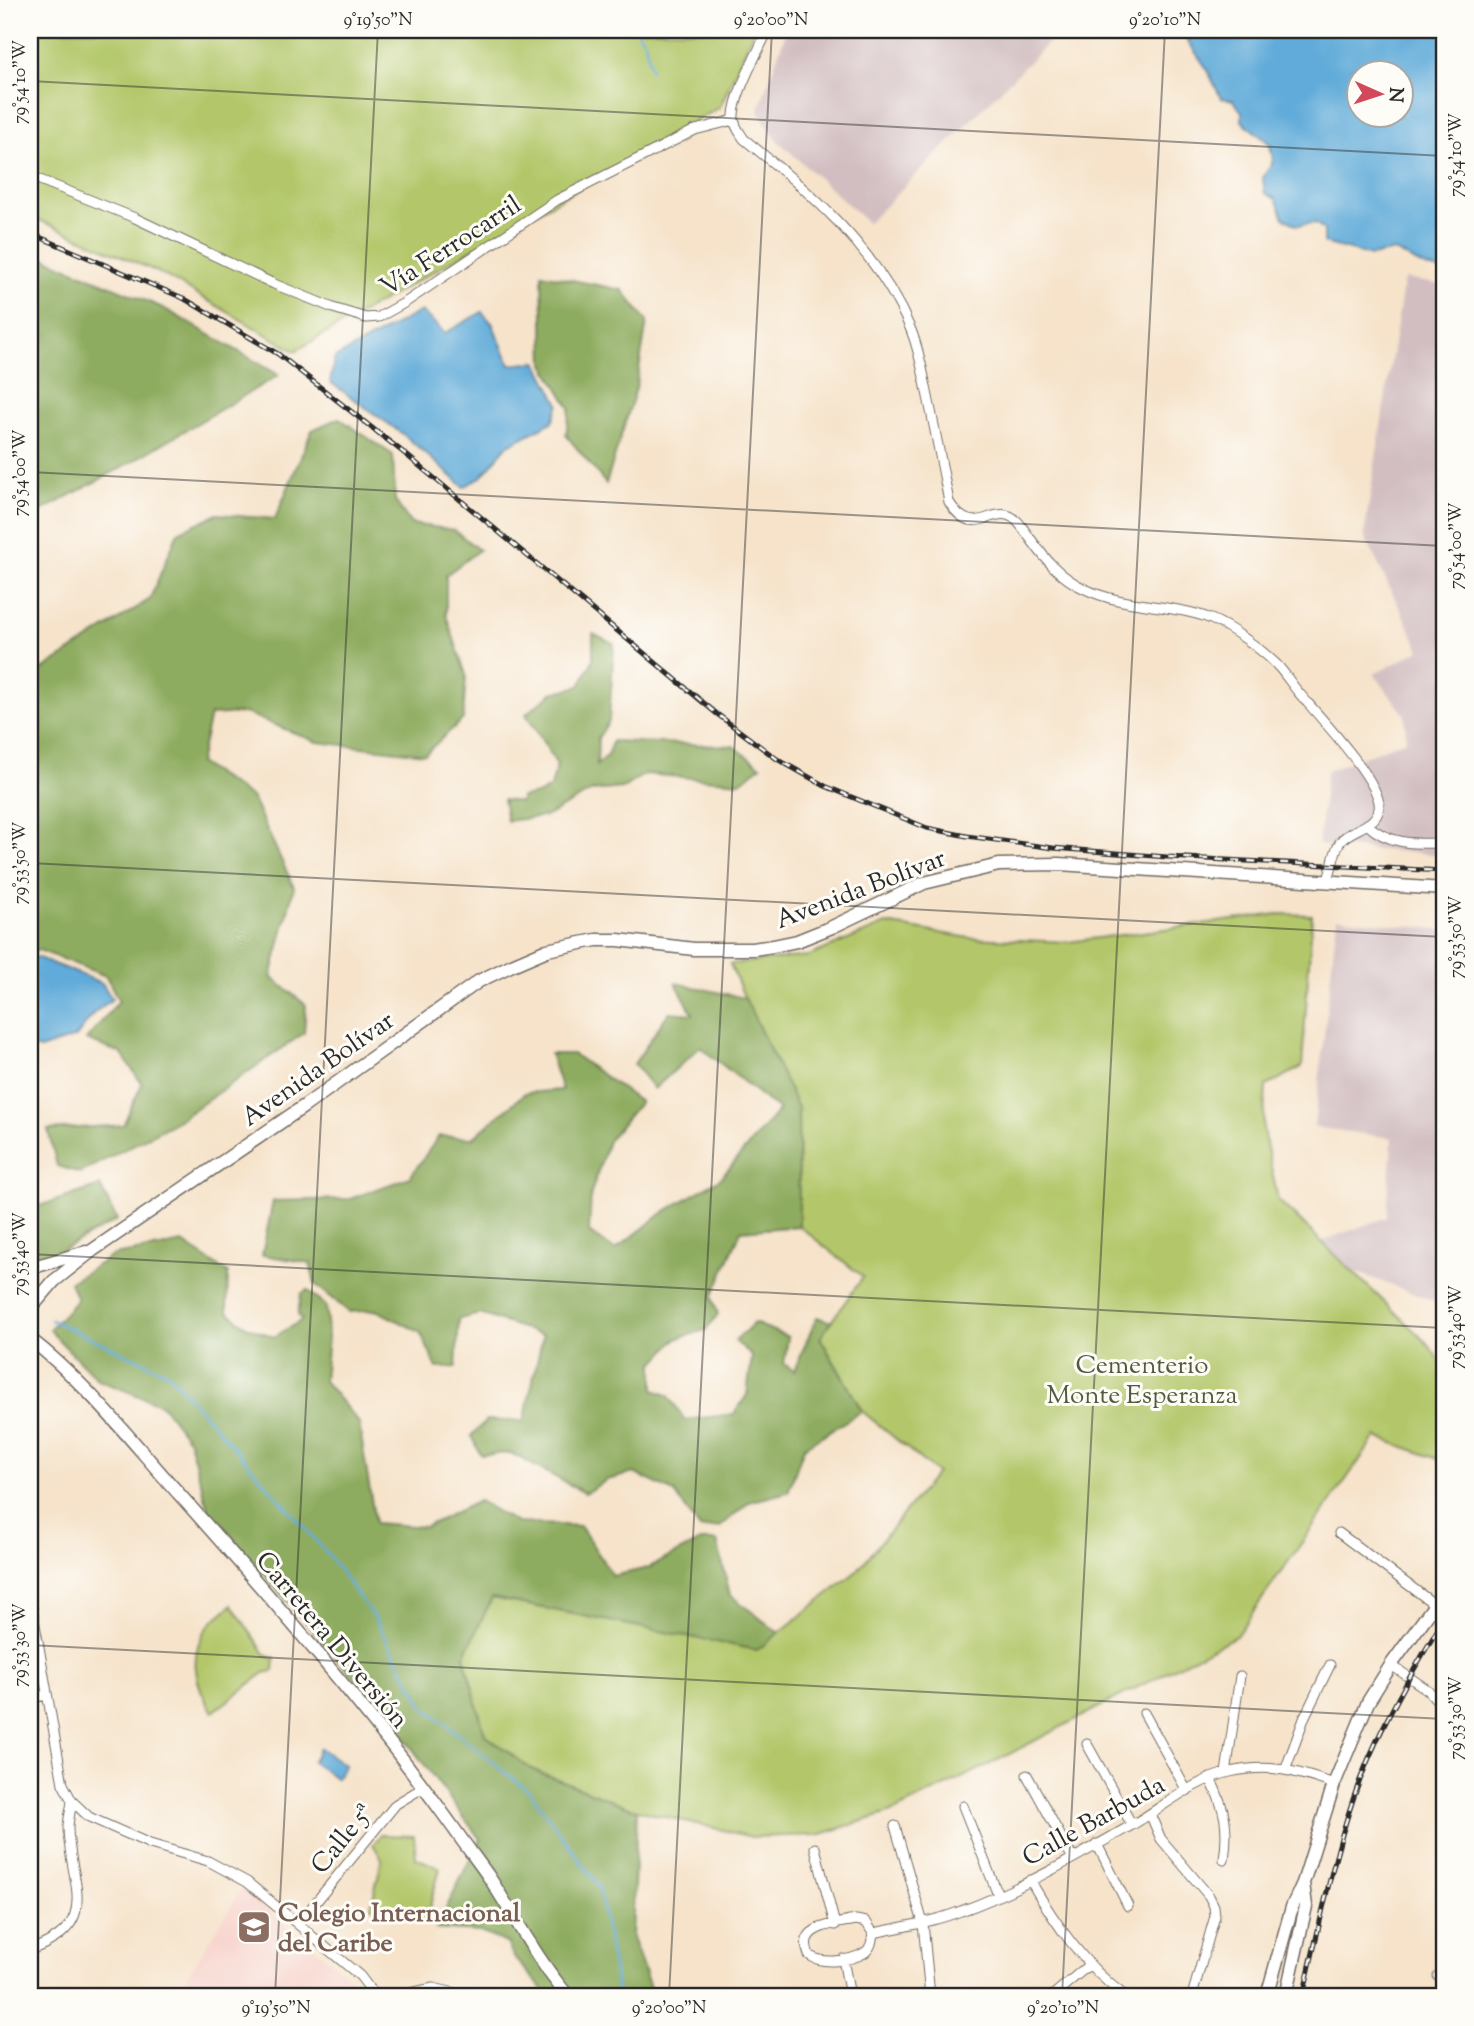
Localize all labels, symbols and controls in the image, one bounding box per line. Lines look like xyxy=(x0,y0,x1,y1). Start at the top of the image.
text: 9°19'50"N xyxy=(343,8,413,34)
text: 9°20'00"N xyxy=(734,8,808,34)
text: 9°20'10"N xyxy=(1129,8,1201,34)
text: 79°54'10"W xyxy=(8,40,34,124)
north arrow xyxy=(1344,60,1414,130)
text: N xyxy=(1381,86,1408,103)
text: 79°54'10"W xyxy=(1444,113,1470,197)
street label: Vía Ferrocarril xyxy=(373,188,529,307)
text: 79°54'00"W xyxy=(8,430,34,516)
text: 79°54'00"W xyxy=(1444,503,1470,589)
text: 79°53'50"W xyxy=(8,822,34,904)
street label: Avenida Bolívar xyxy=(770,841,952,940)
text: 79°53'50"W xyxy=(1444,896,1470,978)
street label: Avenida Bolívar xyxy=(234,1003,403,1137)
text: 79°53'40"W xyxy=(8,1212,34,1296)
text: 79°53'40"W xyxy=(1444,1285,1470,1369)
park label: Cementerio Monte Esperanza xyxy=(1047,1348,1237,1415)
street label: Carretera Diversión xyxy=(246,1544,416,1737)
text: 79°53'30"W xyxy=(8,1603,34,1687)
text: 79°53'30"W xyxy=(1444,1676,1470,1760)
street label: Calle Barbuda xyxy=(1016,1768,1172,1877)
street label: Calle 5ª xyxy=(303,1796,383,1883)
place label: Colegio Internacional del Caribe xyxy=(278,1896,521,1963)
school or university icon: Colegio Internacional del Caribe xyxy=(235,1908,273,1946)
text: 9°19'50"N xyxy=(241,1996,311,2022)
text: 9°20'00"N xyxy=(632,1996,706,2022)
text: 9°20'10"N xyxy=(1027,1996,1099,2022)

